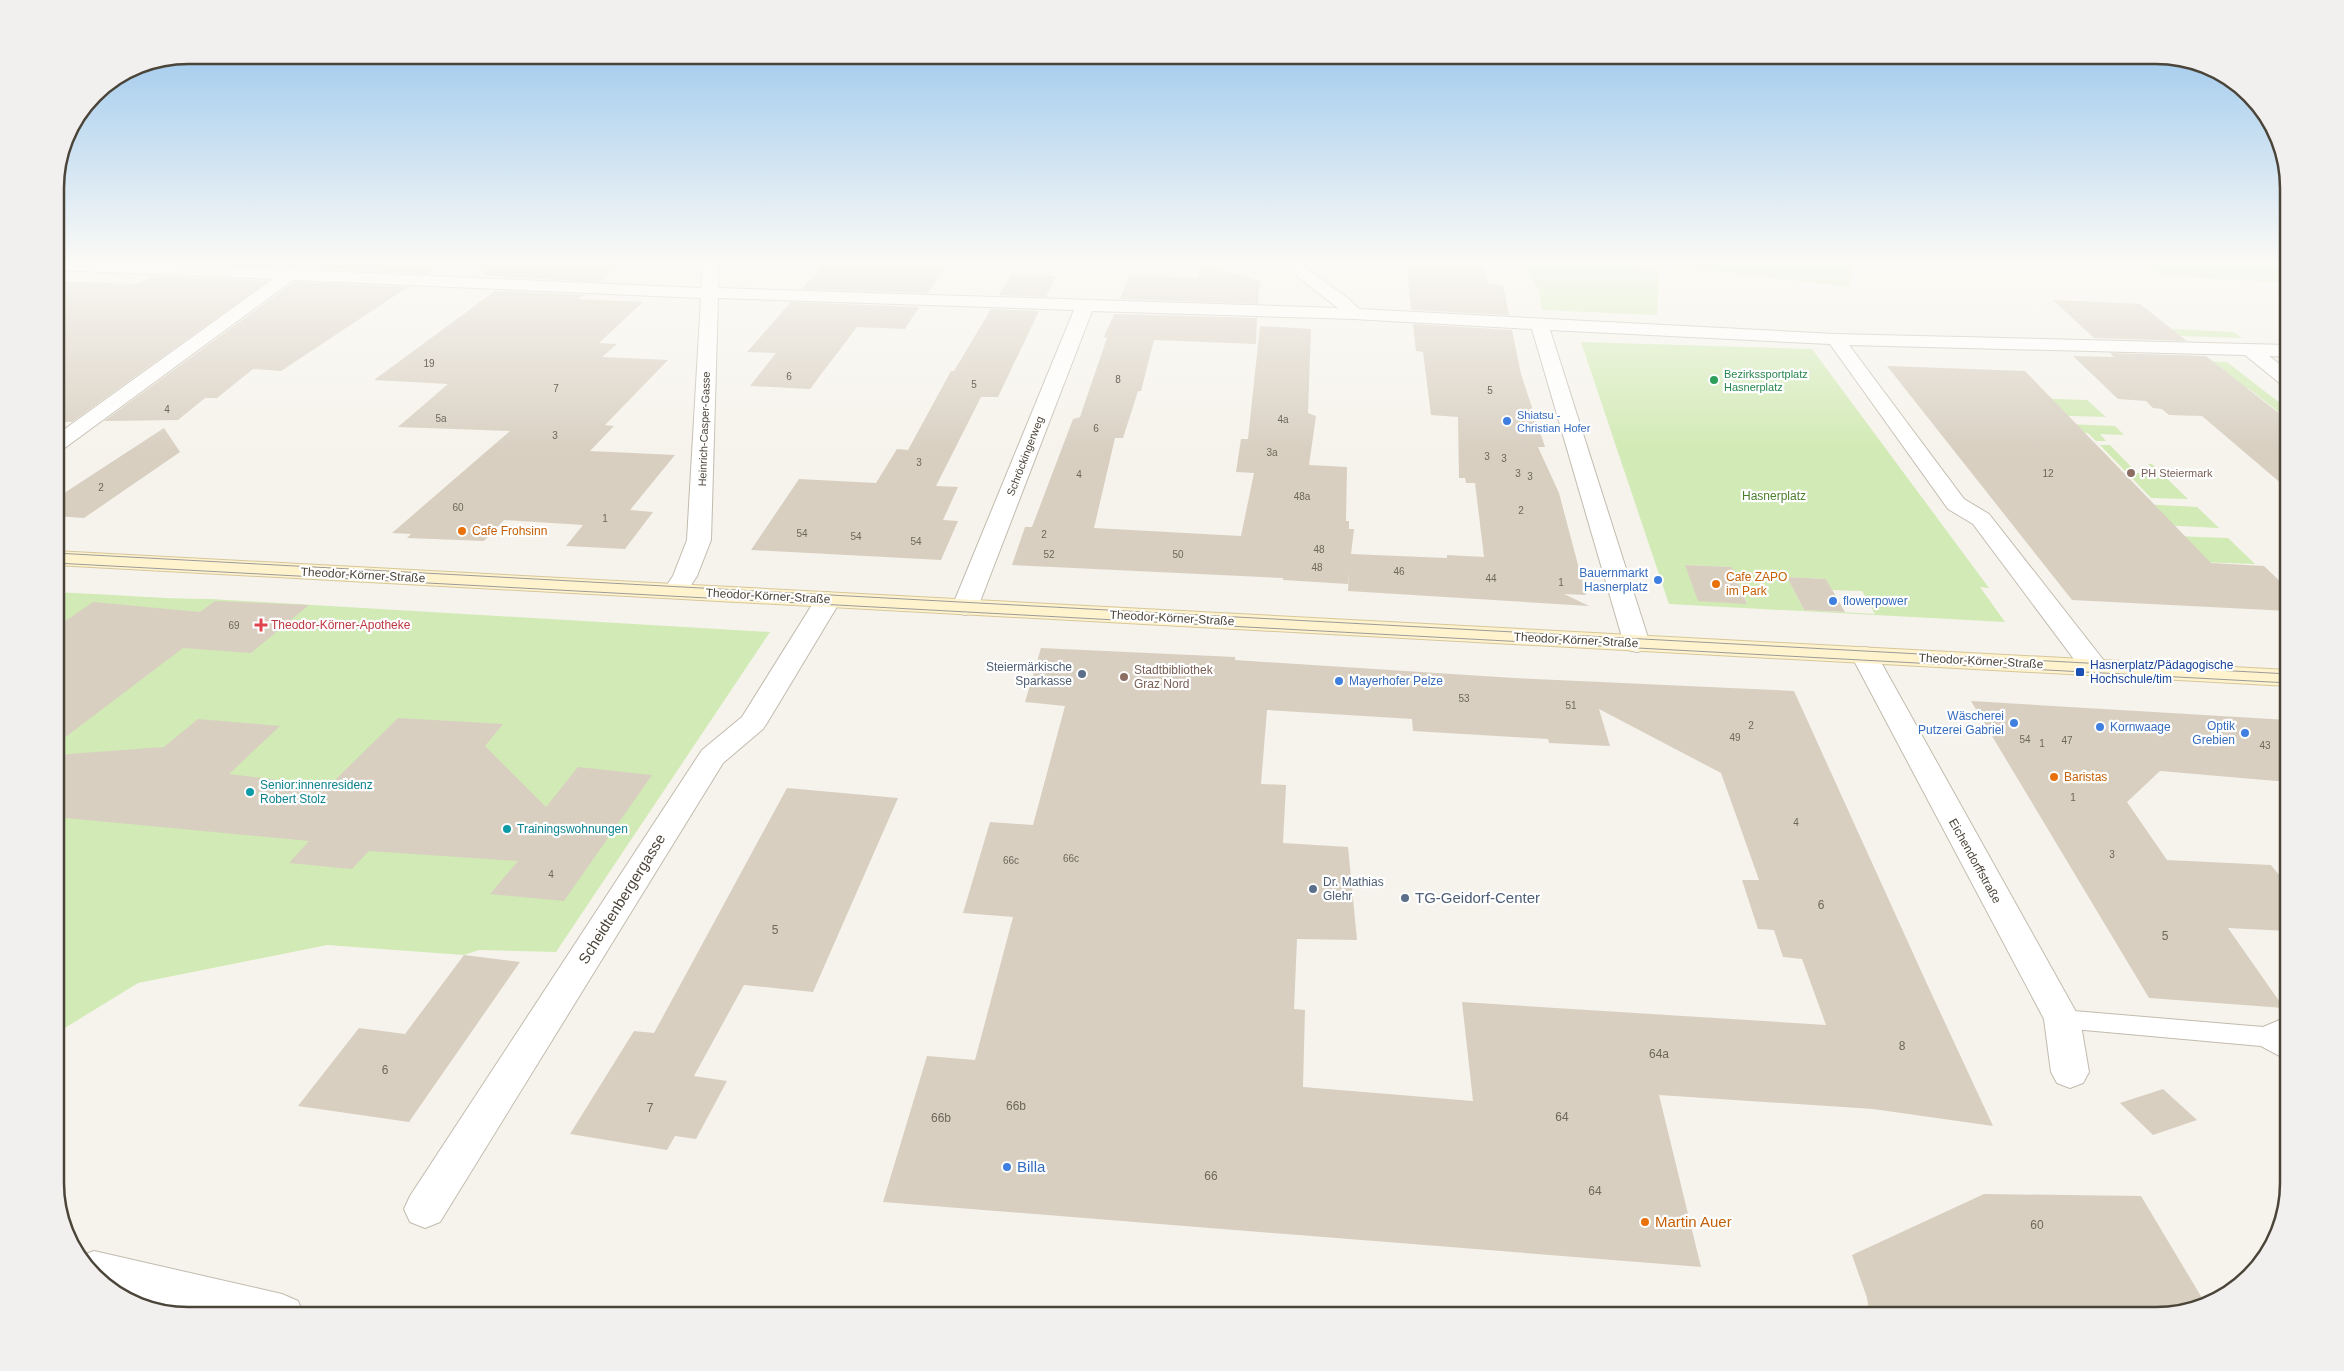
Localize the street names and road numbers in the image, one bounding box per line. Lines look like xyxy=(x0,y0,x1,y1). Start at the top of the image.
street label: Heinrich-Casper-Gasse xyxy=(696,371,712,487)
street label: Schröckingerweg xyxy=(1004,414,1046,498)
street label: Theodor-Körner-Straße xyxy=(300,565,426,585)
street label: Theodor-Körner-Straße xyxy=(705,586,831,606)
street label: Theodor-Körner-Straße xyxy=(1109,608,1235,628)
street label: Theodor-Körner-Straße xyxy=(1513,630,1639,650)
street label: Theodor-Körner-Straße xyxy=(1918,651,2044,671)
street label: Eichendorffstraße xyxy=(1946,816,2004,906)
street label: Scheidtenbergergasse xyxy=(575,831,669,967)

